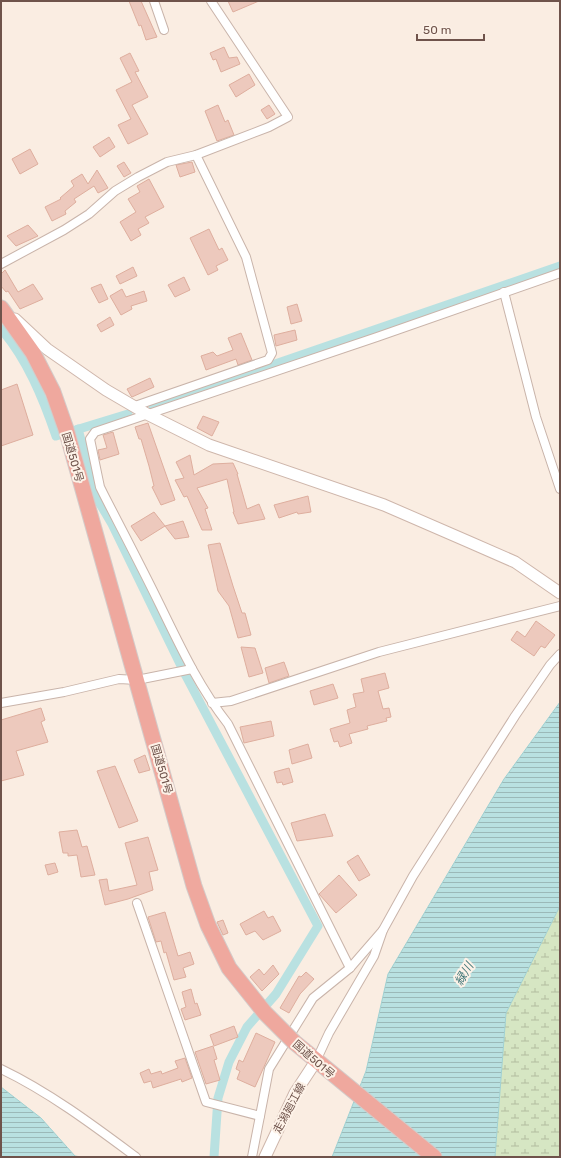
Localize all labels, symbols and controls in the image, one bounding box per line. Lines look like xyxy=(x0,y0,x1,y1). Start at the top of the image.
scale bar xyxy=(417,16,484,42)
text: 50 m xyxy=(423,23,451,37)
street label: 国道501号 xyxy=(59,431,86,484)
street label: 国道501号 xyxy=(148,743,175,796)
water label: 緑川 xyxy=(452,958,477,988)
street label: 国道501号 xyxy=(290,1038,337,1081)
street label: 走潟廻江線 xyxy=(271,1081,308,1136)

